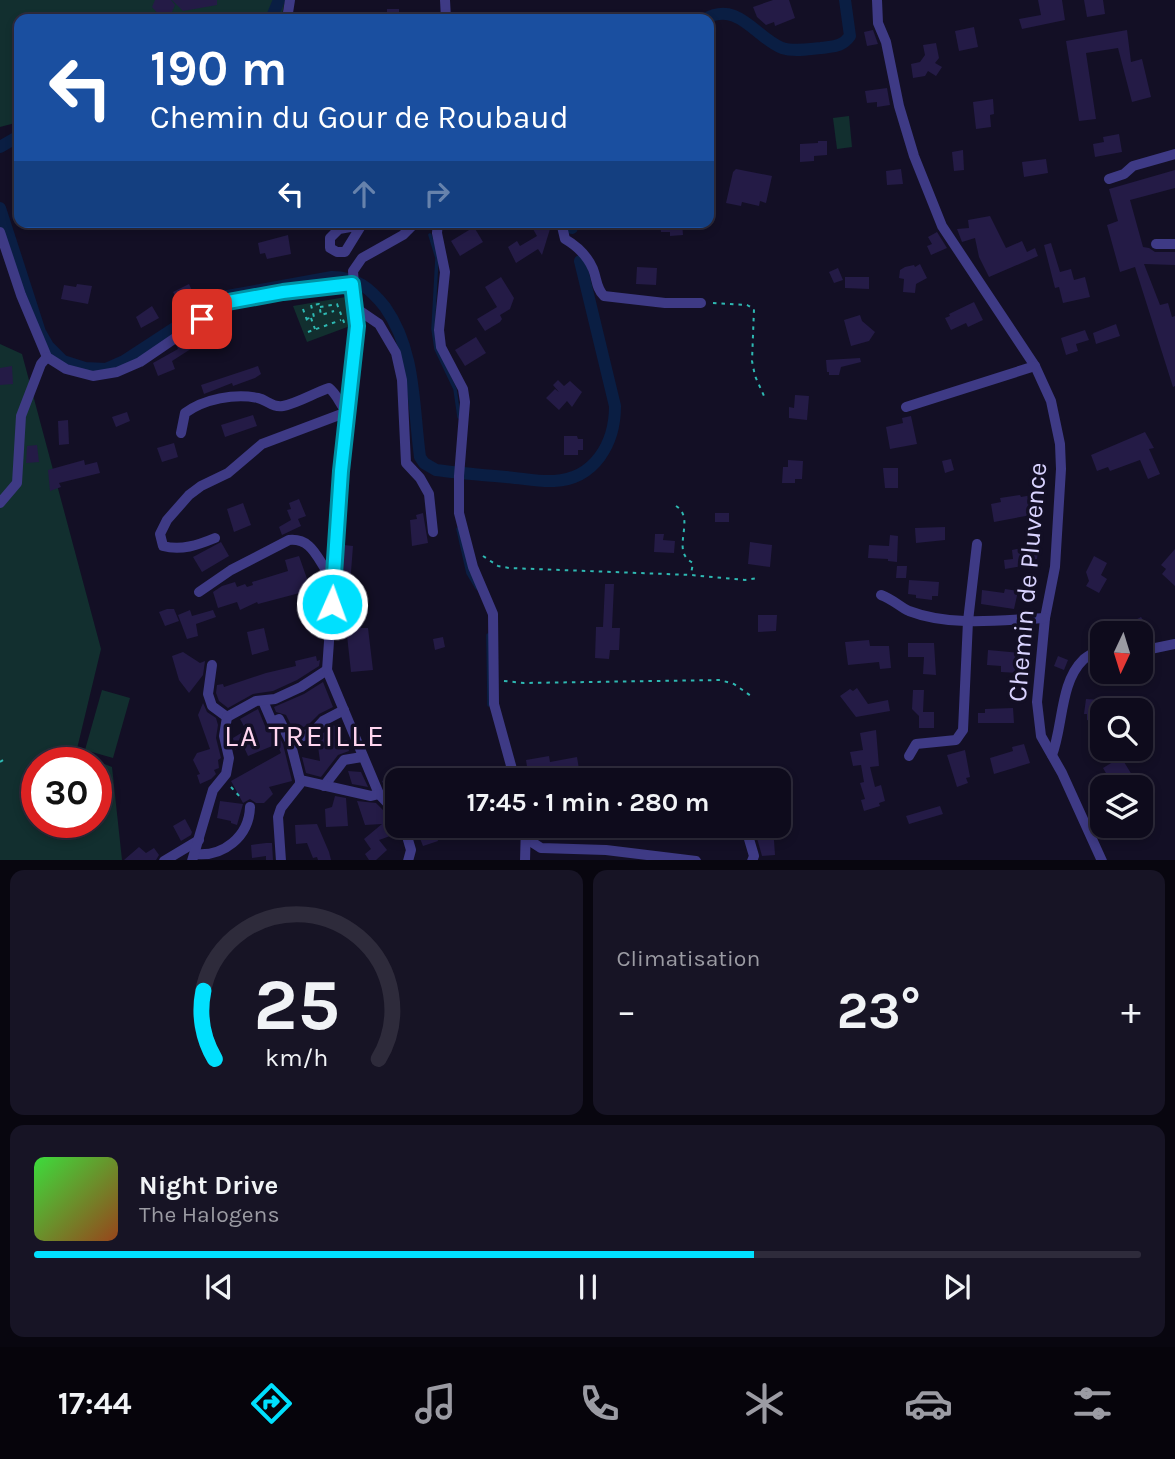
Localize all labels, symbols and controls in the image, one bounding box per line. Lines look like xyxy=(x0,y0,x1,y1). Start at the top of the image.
text: 190 m xyxy=(150,40,287,97)
icon: left xyxy=(35,42,126,133)
text: Chemin du Gour de Roubaud xyxy=(150,99,569,136)
icon: left xyxy=(272,175,310,213)
icon: ahead xyxy=(345,175,383,213)
icon: right xyxy=(418,175,456,213)
pin xyxy=(172,289,232,349)
icon: arrive xyxy=(183,300,221,338)
street label: Chemin de Pluvence xyxy=(1002,461,1053,703)
position arrow xyxy=(295,567,369,641)
north arrow xyxy=(1090,621,1153,684)
map controls xyxy=(1090,621,1153,838)
button: search xyxy=(1090,698,1153,761)
district label: LA TREILLE xyxy=(224,718,386,754)
speed limit sign: 30 xyxy=(21,747,112,838)
button: layers xyxy=(1090,775,1153,838)
text: 17:45 · 1 min · 280 m xyxy=(467,787,709,818)
text: Climatisation xyxy=(617,945,760,972)
text: 25 xyxy=(253,962,339,1047)
text: 23° xyxy=(837,980,921,1041)
text: − xyxy=(617,989,636,1034)
text: + xyxy=(1121,989,1141,1034)
text: km/h xyxy=(265,1042,328,1071)
text: Night Drive xyxy=(139,1170,278,1201)
text: The Halogens xyxy=(139,1201,279,1228)
icon: previous xyxy=(200,1268,238,1306)
icon: pause xyxy=(569,1268,607,1306)
icon: next xyxy=(938,1268,976,1306)
icon: directions xyxy=(247,1379,296,1428)
icon: music xyxy=(411,1379,460,1428)
icon: phone xyxy=(575,1379,624,1428)
icon: climate xyxy=(740,1379,789,1428)
icon: car xyxy=(904,1379,953,1428)
icon: filters xyxy=(1068,1379,1117,1428)
text: 17:44 xyxy=(58,1385,132,1422)

